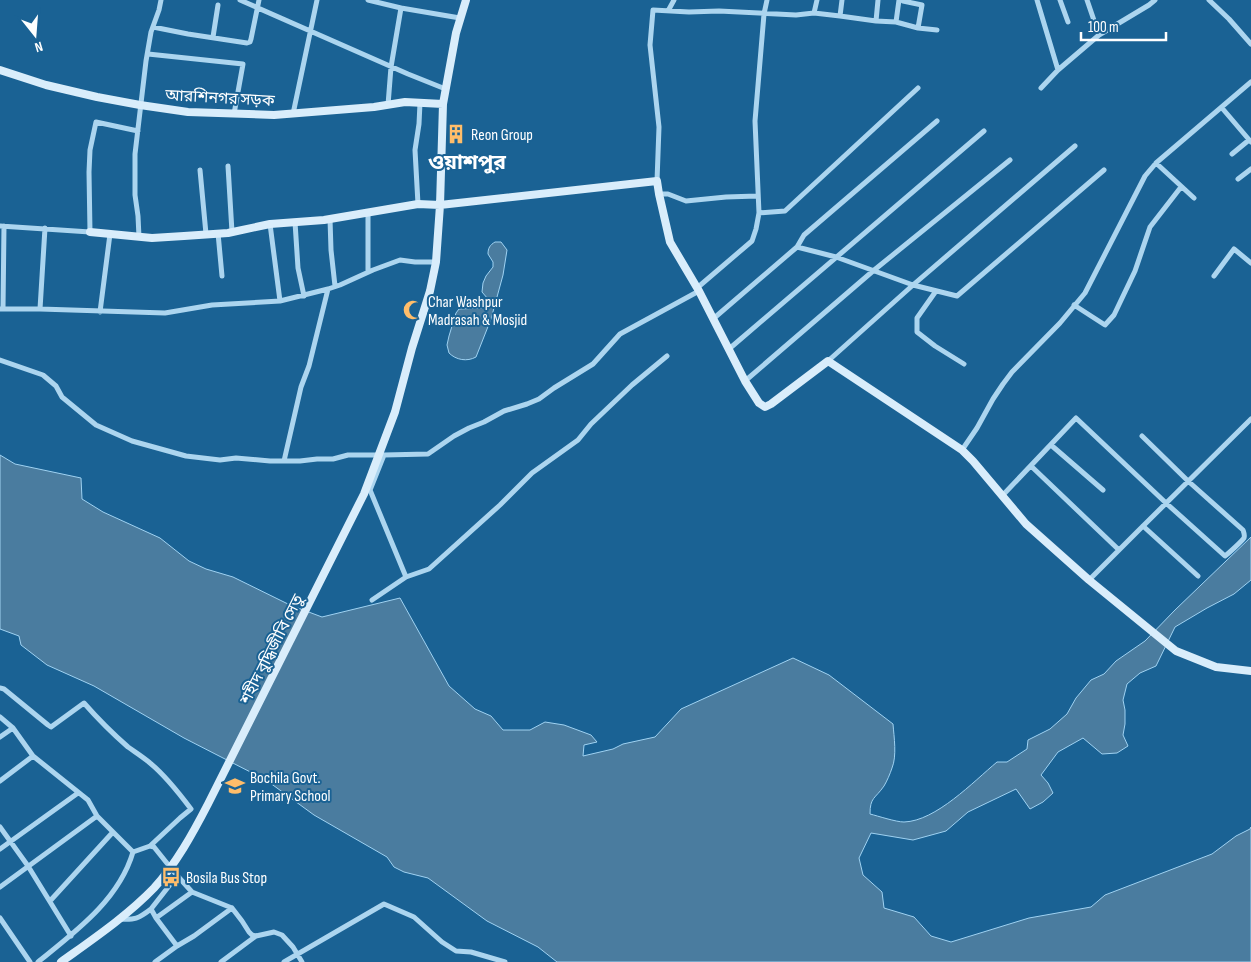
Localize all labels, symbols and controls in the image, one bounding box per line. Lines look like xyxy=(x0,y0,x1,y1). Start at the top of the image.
north arrow xyxy=(10,10,60,60)
scale bar xyxy=(1081,10,1166,42)
text: 100 m xyxy=(1088,18,1119,37)
text: N xyxy=(33,38,45,56)
street label: আরশিনগর সড়ক xyxy=(164,85,276,111)
building icon: Reon Group xyxy=(445,123,467,145)
place label: Reon Group xyxy=(471,126,533,145)
district label: ওয়াশপুর xyxy=(428,150,506,175)
place label: Char Washpur Madrasah & Mosjid xyxy=(428,293,527,330)
mosque icon: Char Washpur Madrasah & Mosjid xyxy=(402,299,424,321)
street label: শহীদ বুদ্ধিজীবি সেতু xyxy=(235,591,308,709)
place label: Bochila Govt. Primary School xyxy=(250,769,331,806)
school or university icon: Bochila Govt. Primary School xyxy=(224,775,246,797)
bus stop icon: Bosila Bus Stop xyxy=(160,866,182,888)
place label: Bosila Bus Stop xyxy=(186,869,267,888)

